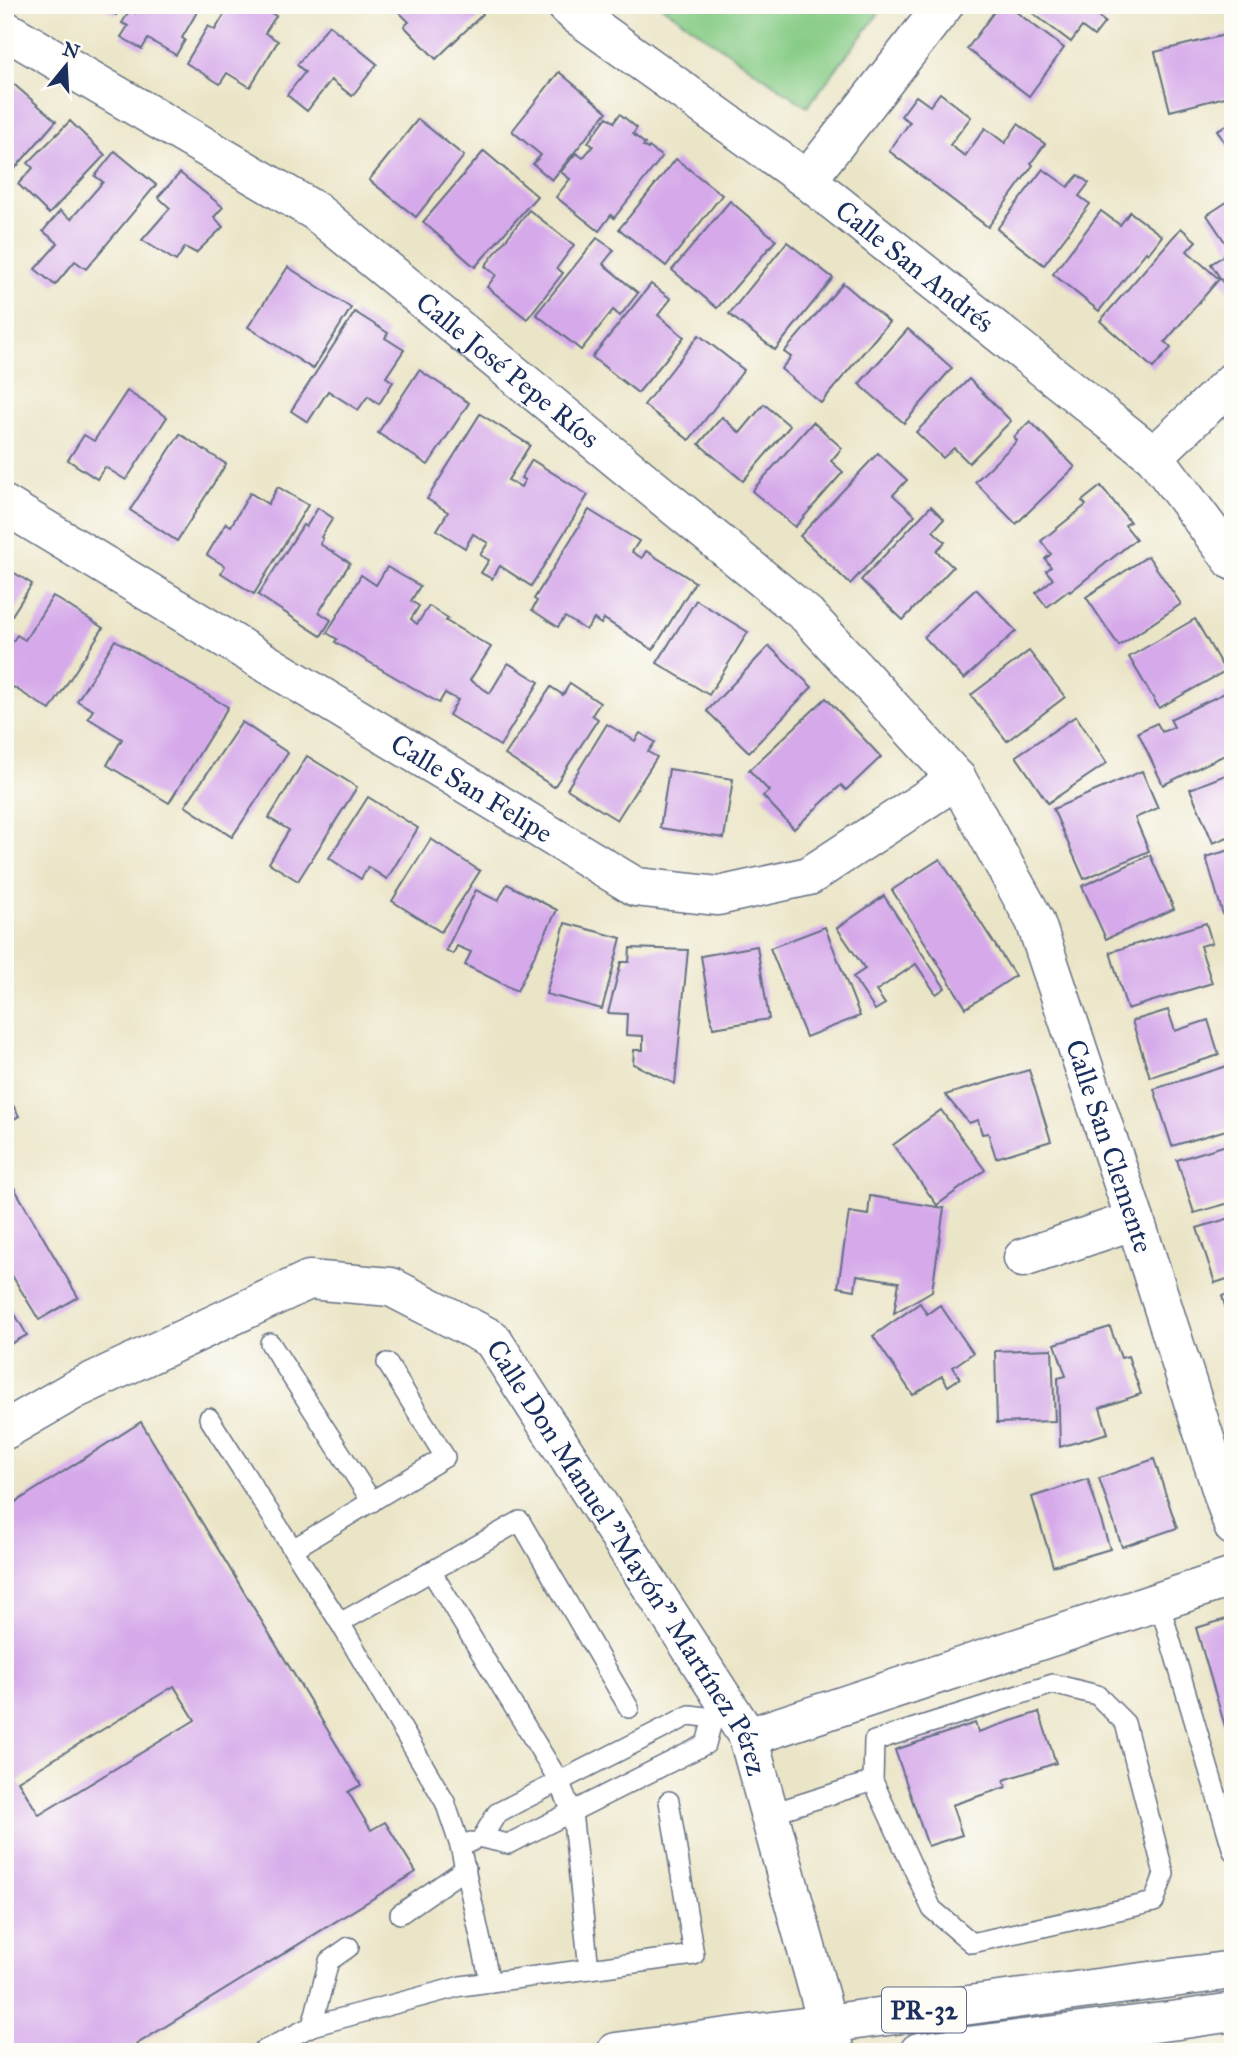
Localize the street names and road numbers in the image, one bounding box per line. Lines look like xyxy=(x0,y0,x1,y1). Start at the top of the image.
street label: Calle San Andrés xyxy=(828,193,1001,340)
street label: Calle José Pepe Ríos xyxy=(409,284,607,456)
street label: Calle San Felipe xyxy=(384,726,559,851)
street label: Calle San Clemente xyxy=(1058,1035,1161,1257)
street label: Calle Don Manuel "Mayón" Martínez Pérez xyxy=(479,1333,775,1779)
road number: PR-32 xyxy=(882,1988,966,2033)

